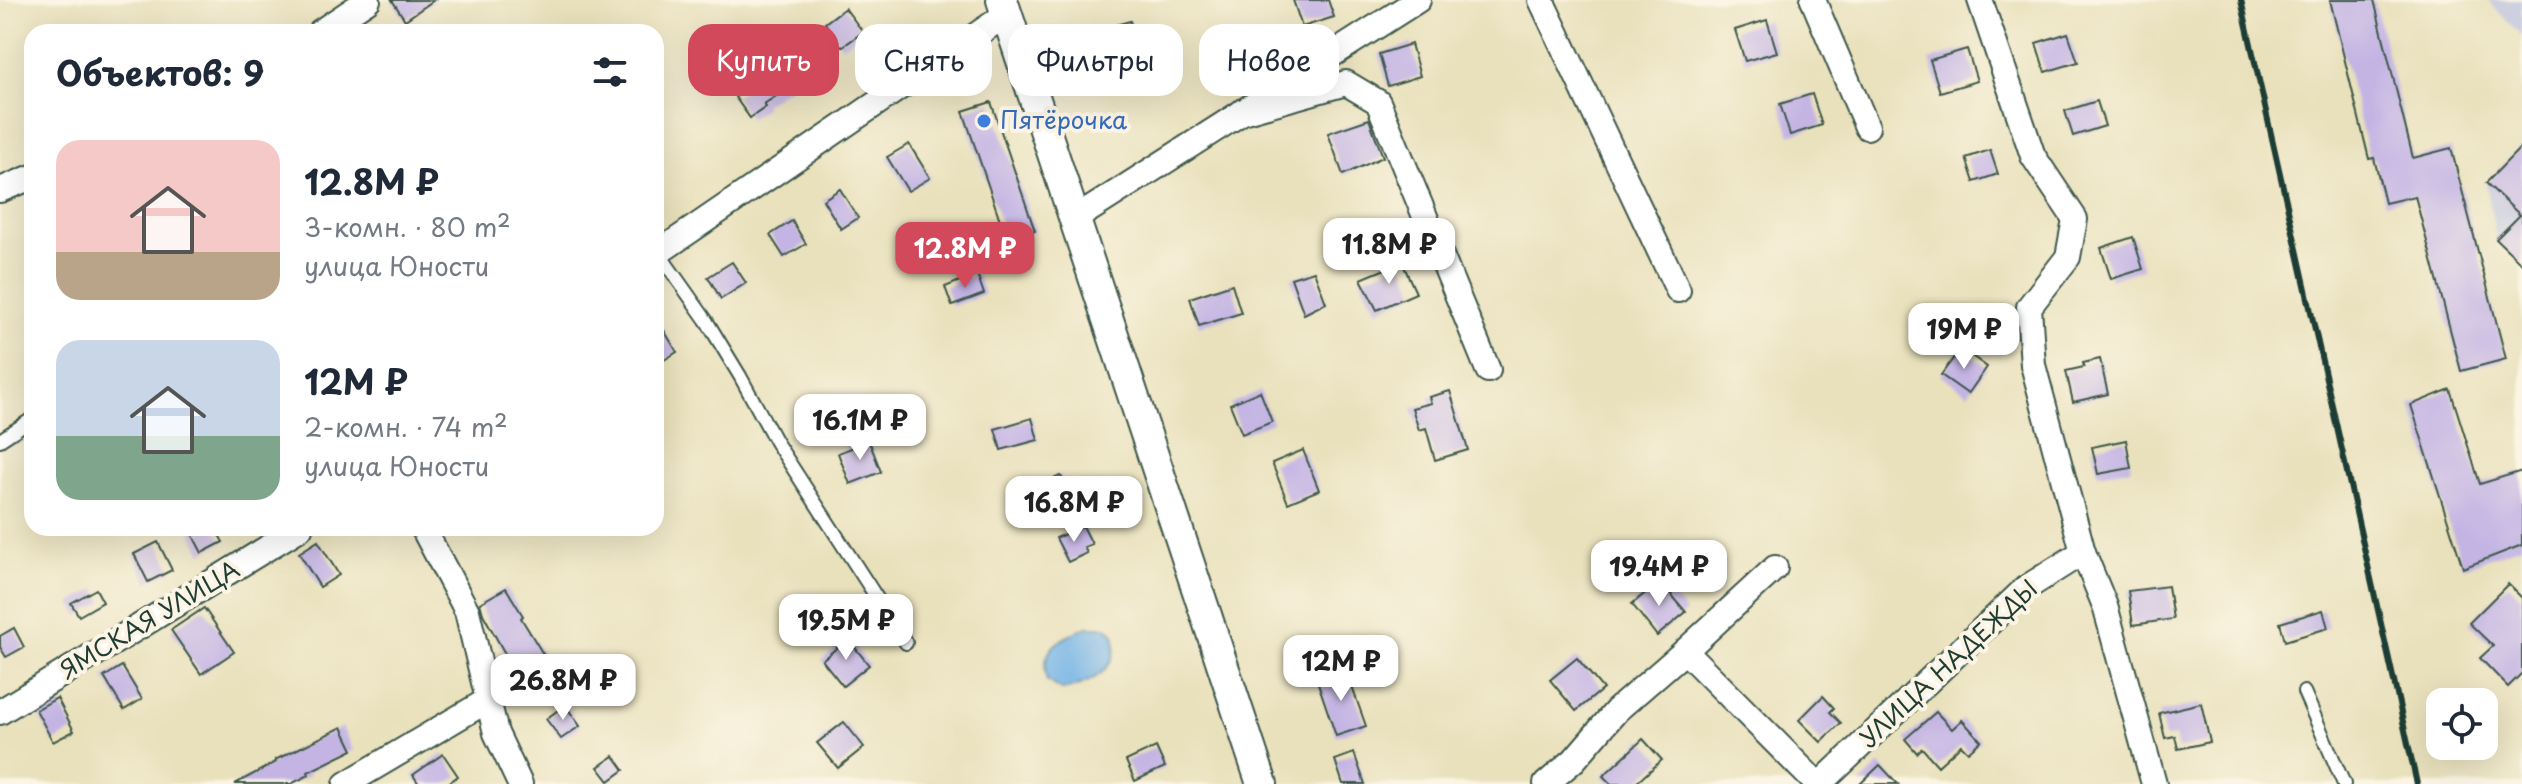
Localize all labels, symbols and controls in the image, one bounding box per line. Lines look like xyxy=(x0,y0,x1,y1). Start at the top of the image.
chip: Купить xyxy=(688,24,839,96)
chip: Снять xyxy=(855,24,992,96)
chip: Фильтры xyxy=(1008,24,1183,96)
chip: Новое xyxy=(1199,24,1339,96)
text: Объектов: 9 xyxy=(56,46,264,98)
icon: filters xyxy=(588,50,632,94)
place label: Пятёрочка xyxy=(1000,101,1127,137)
marker: Пятёрочка xyxy=(975,112,993,130)
text: 12.8M ₽ xyxy=(304,155,439,207)
icon: home xyxy=(120,172,216,268)
text: 3-комн. · 80 m² xyxy=(304,207,511,246)
pin: 11.8M ₽ xyxy=(1315,218,1463,286)
pin: 12.8M ₽ xyxy=(891,222,1039,290)
text: 11.8M ₽ xyxy=(1341,224,1437,263)
text: 12.8M ₽ xyxy=(913,228,1017,267)
text: улица Юности xyxy=(304,246,489,285)
pin: 19M ₽ xyxy=(1908,303,2020,371)
text: 19M ₽ xyxy=(1926,309,2002,348)
text: 12M ₽ xyxy=(304,355,408,407)
icon: home xyxy=(120,372,216,468)
pin: 16.1M ₽ xyxy=(786,394,934,462)
text: 16.1M ₽ xyxy=(812,400,908,439)
text: 2-комн. · 74 m² xyxy=(304,407,508,446)
text: улица Юности xyxy=(304,446,489,485)
pin: 16.8M ₽ xyxy=(1000,476,1148,544)
text: 16.8M ₽ xyxy=(1023,482,1125,521)
pin: 19.4M ₽ xyxy=(1585,540,1733,608)
text: 19.4M ₽ xyxy=(1609,546,1709,585)
street label: ЯМСКАЯ УЛИЦА xyxy=(52,550,246,686)
street label: УЛИЦА НАДЕЖДЫ xyxy=(1850,570,2045,755)
pin: 19.5M ₽ xyxy=(772,594,920,662)
text: 19.5M ₽ xyxy=(797,600,895,639)
pin: 12M ₽ xyxy=(1285,635,1397,703)
text: 12M ₽ xyxy=(1301,641,1381,680)
pin: 26.8M ₽ xyxy=(489,654,637,722)
text: 26.8M ₽ xyxy=(509,660,617,699)
map controls xyxy=(2426,688,2498,760)
button: locate xyxy=(2426,688,2498,760)

